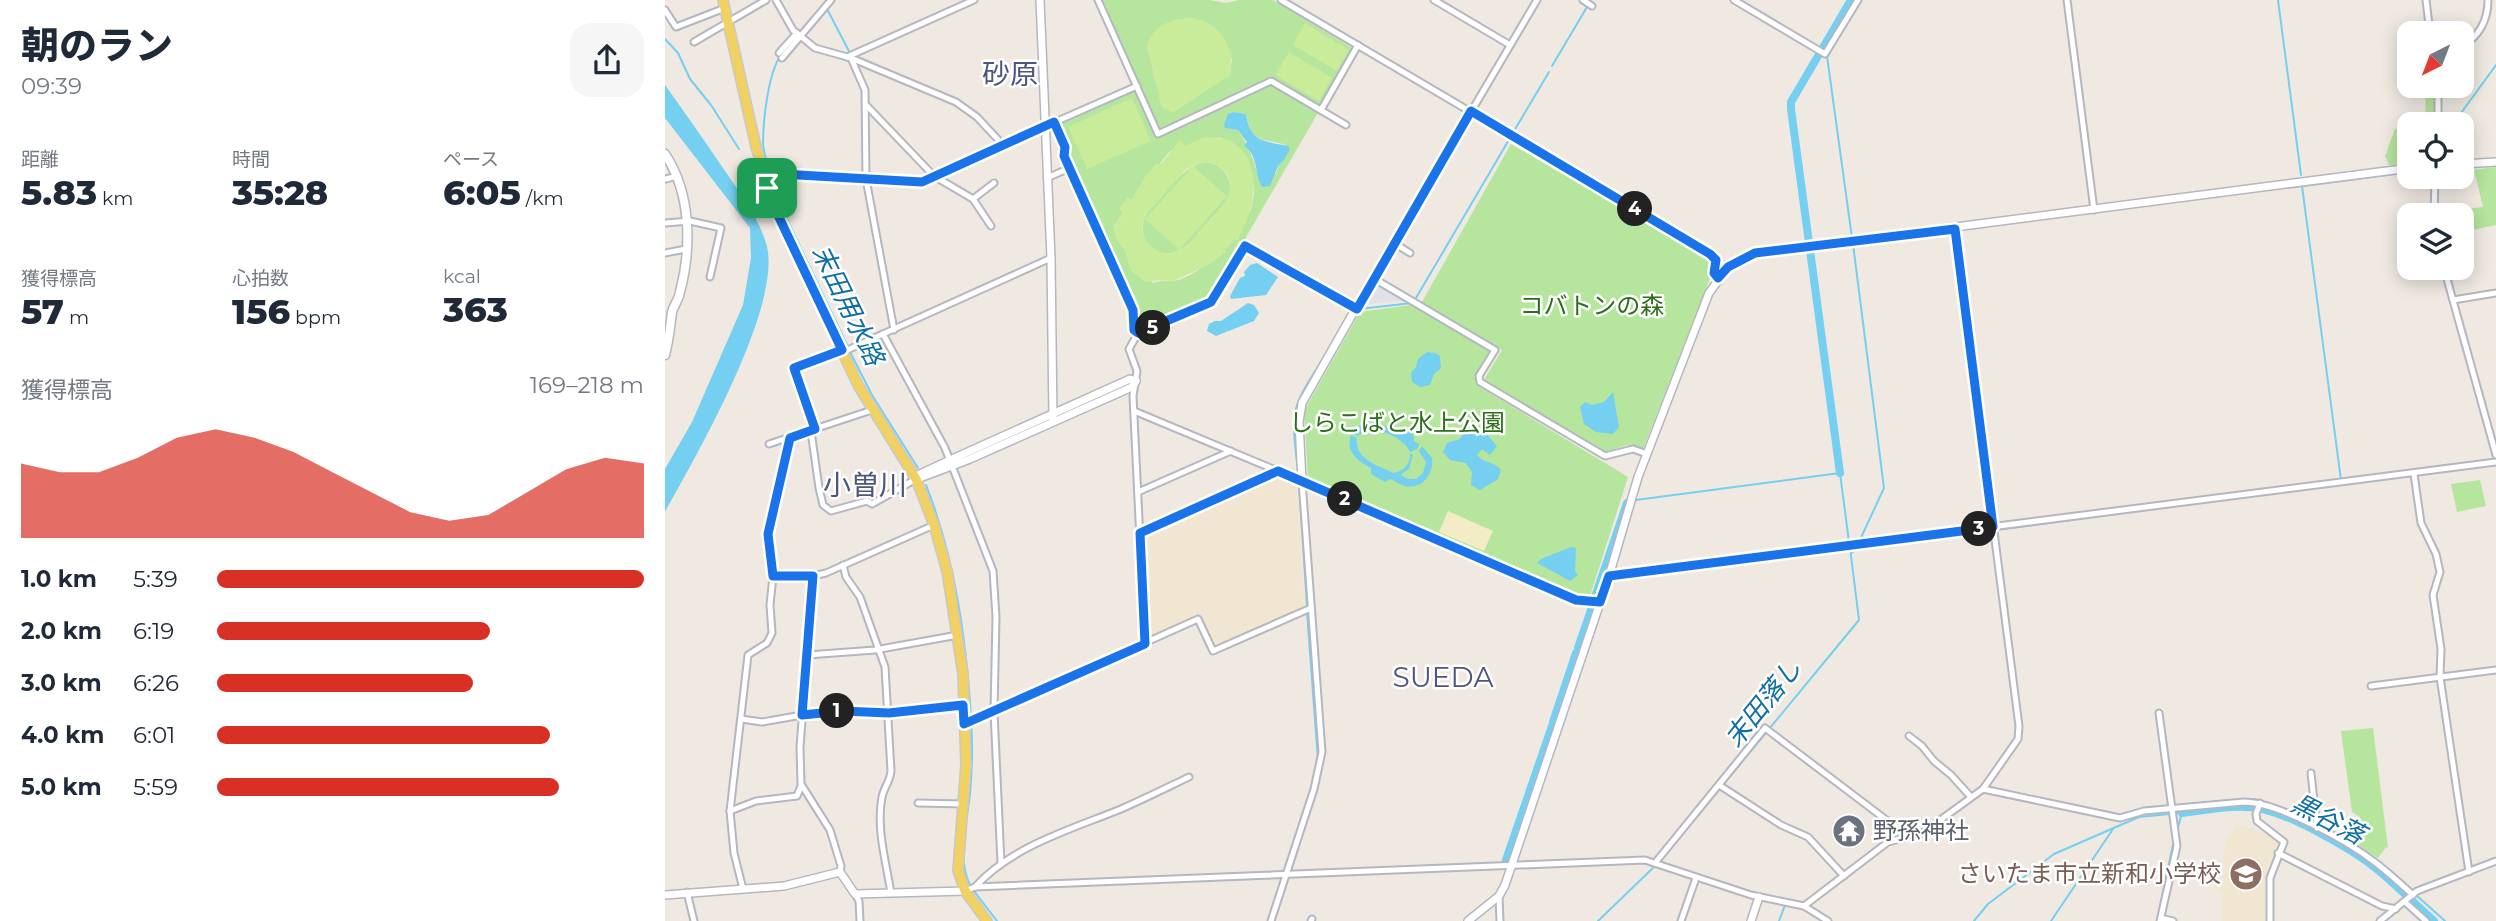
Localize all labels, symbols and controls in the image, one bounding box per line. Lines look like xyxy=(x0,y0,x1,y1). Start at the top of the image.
north arrow xyxy=(2397,21,2475,98)
map controls xyxy=(2397,21,2474,280)
text: 朝のラン xyxy=(21,22,173,69)
button: share xyxy=(570,23,644,97)
district label: 砂原 xyxy=(982,57,1038,91)
text: 09:39 xyxy=(21,72,82,100)
button: locate xyxy=(2397,112,2474,189)
text: 距離 xyxy=(21,148,59,171)
text: 時間 xyxy=(232,148,270,171)
text: ペース xyxy=(443,148,499,171)
pin xyxy=(737,158,797,218)
icon: arrive xyxy=(748,169,786,207)
text: 5.83 xyxy=(21,171,97,214)
text: 35:28 xyxy=(232,171,328,214)
text: 6:05 xyxy=(443,171,521,214)
text: km xyxy=(97,187,133,210)
text: /km xyxy=(521,187,564,210)
pin: 4 xyxy=(1618,192,1653,227)
text: 4 xyxy=(1628,197,1641,220)
button: layers xyxy=(2397,203,2474,280)
water label: 末田用水路 xyxy=(805,240,892,372)
text: kcal xyxy=(443,265,481,288)
text: 獲得標高 xyxy=(21,267,97,290)
text: 心拍数 xyxy=(232,267,289,290)
text: 363 xyxy=(443,288,508,331)
text: 57 xyxy=(21,290,64,333)
text: 156 xyxy=(232,290,290,333)
park label: コバトンの森 xyxy=(1520,291,1664,320)
text: m xyxy=(64,306,89,329)
text: bpm xyxy=(290,306,341,329)
pin: 5 xyxy=(1135,310,1170,346)
text: 5 xyxy=(1147,316,1158,339)
text: 169–218 m xyxy=(530,371,644,399)
text: 獲得標高 xyxy=(21,376,113,404)
park label: しらこばと水上公園 xyxy=(1289,408,1505,437)
district label: 小曽川 xyxy=(823,468,907,502)
pin: 2 xyxy=(1327,482,1363,516)
text: 2 xyxy=(1339,487,1350,510)
pin: 3 xyxy=(1961,512,1997,546)
text: 3 xyxy=(1973,517,1984,540)
text: 1.0 km xyxy=(21,565,97,593)
text: 5:39 xyxy=(133,565,178,593)
text: 2.0 km xyxy=(21,617,102,645)
text: 6:19 xyxy=(133,617,174,645)
water label: 末田落し xyxy=(1718,653,1808,753)
district label: SUEDA xyxy=(1392,660,1494,694)
text: 3.0 km xyxy=(21,669,102,697)
text: 6:26 xyxy=(133,669,179,697)
pin: 1 xyxy=(819,694,855,728)
text: 1 xyxy=(833,699,840,722)
text: 4.0 km xyxy=(21,721,104,749)
text: 6:01 xyxy=(133,721,175,749)
text: 5.0 km xyxy=(21,773,102,801)
text: 5:59 xyxy=(133,773,178,801)
water label: 黒谷落 xyxy=(2286,787,2374,853)
temple icon: 野孫神社 xyxy=(1830,812,1868,850)
place label: 野孫神社 xyxy=(1873,816,1969,845)
school or university icon: さいたま市立新和小学校 xyxy=(2227,855,2265,893)
place label: さいたま市立新和小学校 xyxy=(1958,859,2221,888)

